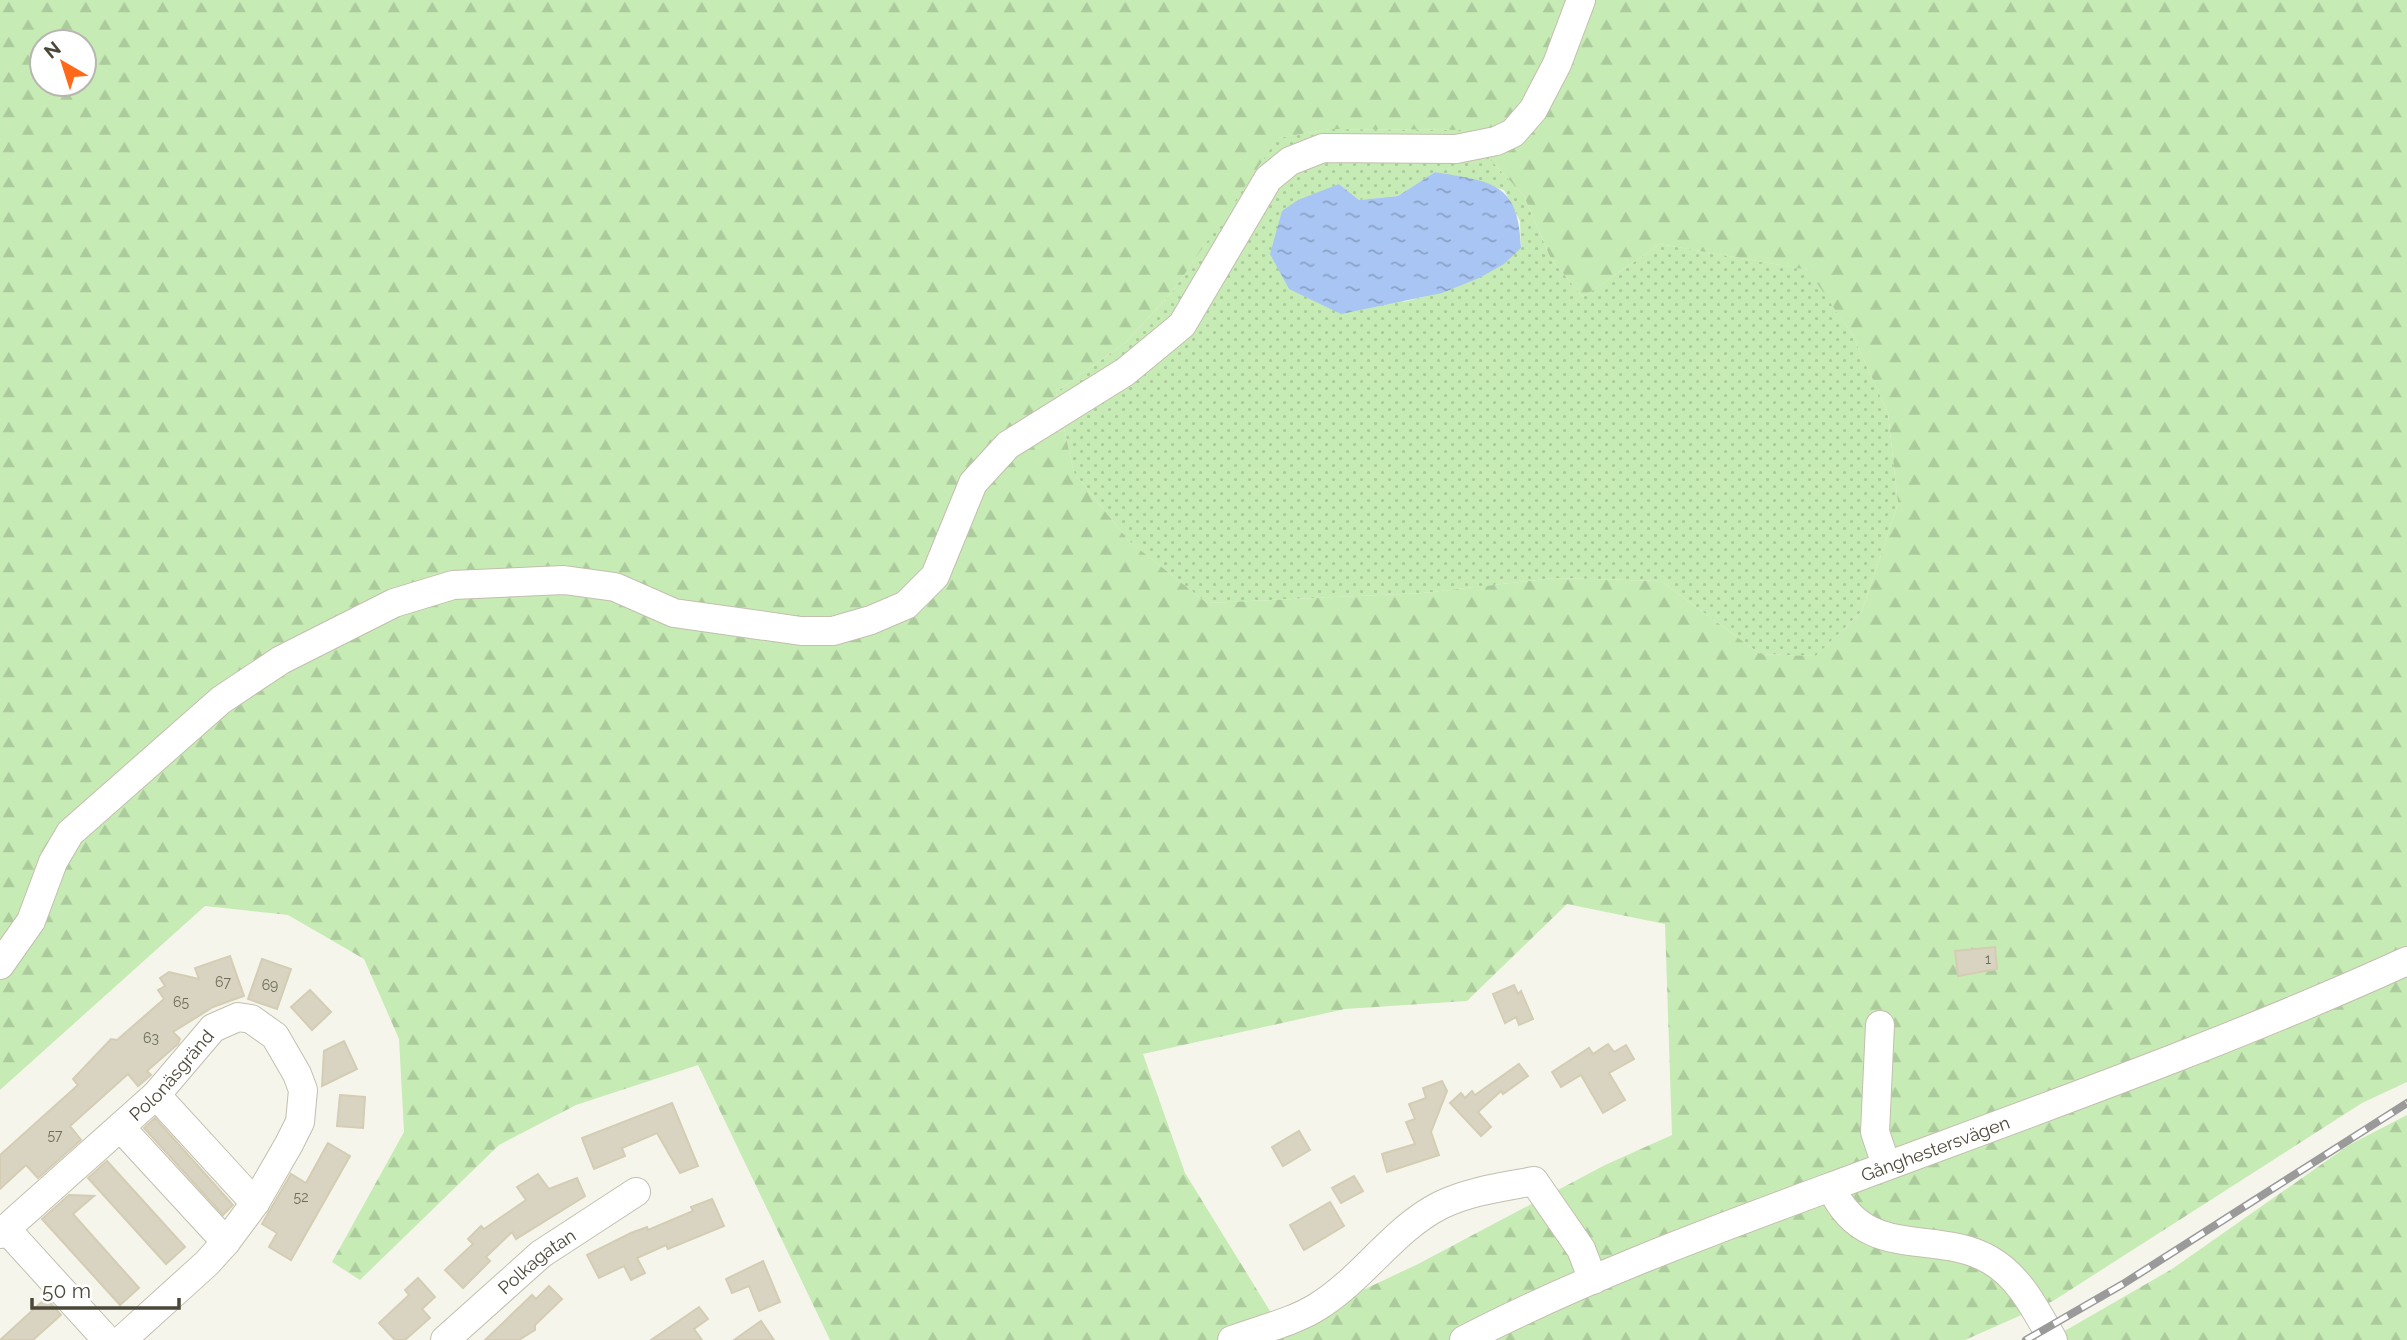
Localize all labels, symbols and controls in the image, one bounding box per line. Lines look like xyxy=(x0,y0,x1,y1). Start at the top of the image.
north arrow xyxy=(28,28,98,98)
text: N xyxy=(40,37,65,63)
house number: 1 xyxy=(1985,951,1991,967)
house number: 67 xyxy=(215,974,231,990)
house number: 69 xyxy=(262,977,278,993)
house number: 65 xyxy=(173,994,189,1010)
street label: Polonäsgränd xyxy=(125,1025,218,1125)
house number: 63 xyxy=(143,1030,159,1046)
street label: Gånghestersvägen xyxy=(1858,1111,2012,1185)
house number: 57 xyxy=(47,1127,63,1143)
house number: 52 xyxy=(294,1189,308,1205)
street label: Polkagatan xyxy=(493,1224,579,1298)
scale bar xyxy=(32,1266,178,1310)
text: 50 m xyxy=(42,1278,91,1303)

